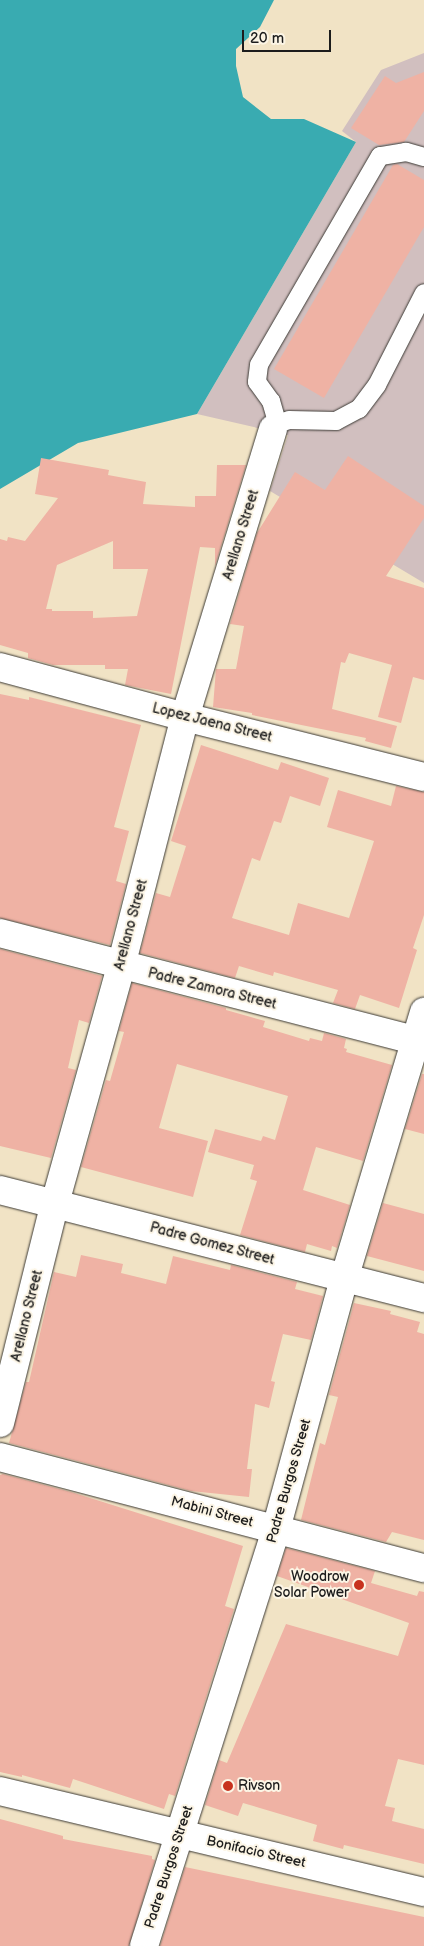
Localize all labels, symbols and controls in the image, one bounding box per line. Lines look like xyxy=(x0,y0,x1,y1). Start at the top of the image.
scale bar xyxy=(244,20,333,52)
text: 20 m xyxy=(250,29,284,48)
street label: Arellano Street xyxy=(219,488,263,582)
street label: Lopez Jaena Street xyxy=(150,700,274,746)
street label: Arellano Street xyxy=(111,878,151,972)
street label: Padre Zamora Street xyxy=(146,965,278,1013)
street label: Padre Gomez Street xyxy=(148,1219,276,1269)
street label: Arellano Street xyxy=(8,1268,46,1364)
street label: Padre Burgos Street xyxy=(263,1417,315,1545)
street label: Mabini Street xyxy=(169,1493,255,1531)
place label: Woodrow Solar Power xyxy=(274,1569,349,1601)
marker: Woodrow Solar Power xyxy=(353,1579,365,1591)
place label: Rivson xyxy=(238,1778,280,1794)
marker: Rivson xyxy=(222,1780,234,1792)
street label: Padre Burgos Street xyxy=(141,1803,197,1931)
street label: Bonifacio Street xyxy=(205,1832,307,1872)

